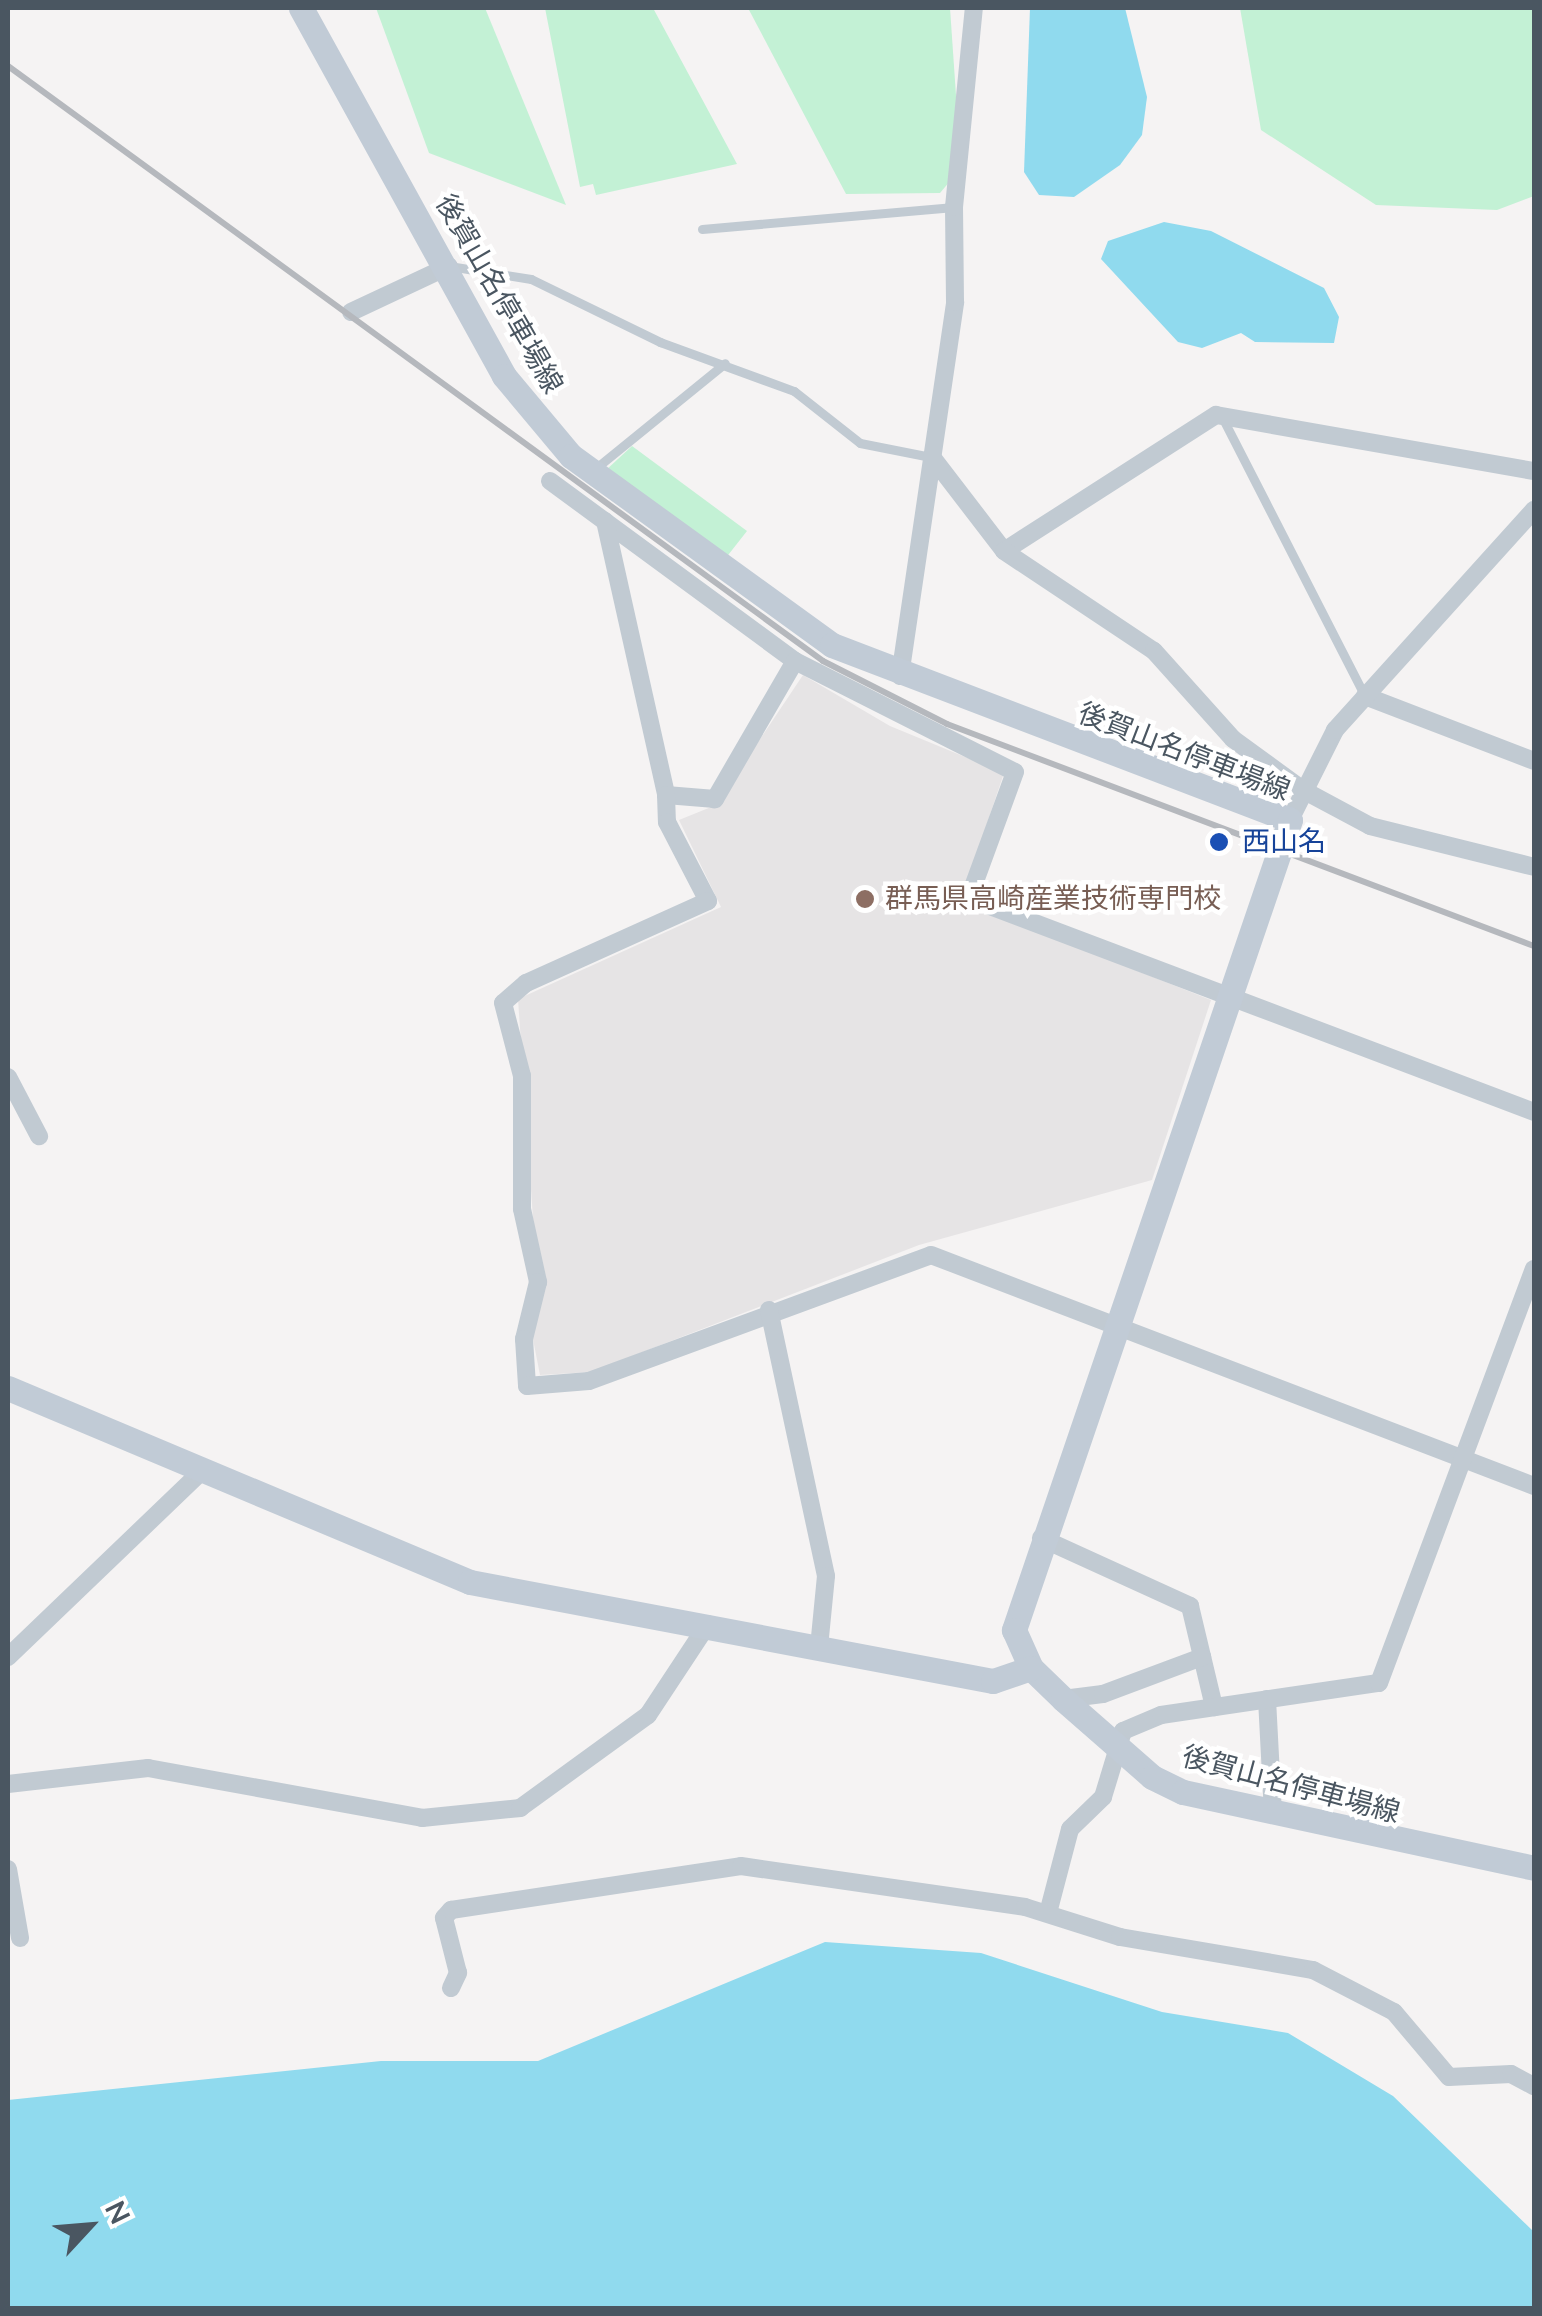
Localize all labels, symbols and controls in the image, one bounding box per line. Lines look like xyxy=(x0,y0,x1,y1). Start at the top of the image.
street label: 後賀山名停車場線 xyxy=(428,189,570,399)
street label: 後賀山名停車場線 xyxy=(1073,696,1295,808)
place label: 西山名 xyxy=(1242,825,1326,859)
marker: 西山名 xyxy=(1206,829,1232,855)
place label: 群馬県高崎産業技術専門校 xyxy=(885,882,1221,916)
marker: 群馬県高崎産業技術専門校 xyxy=(854,888,876,910)
street label: 後賀山名停車場線 xyxy=(1178,1740,1404,1830)
north arrow xyxy=(40,2176,140,2276)
text: N xyxy=(95,2195,139,2231)

